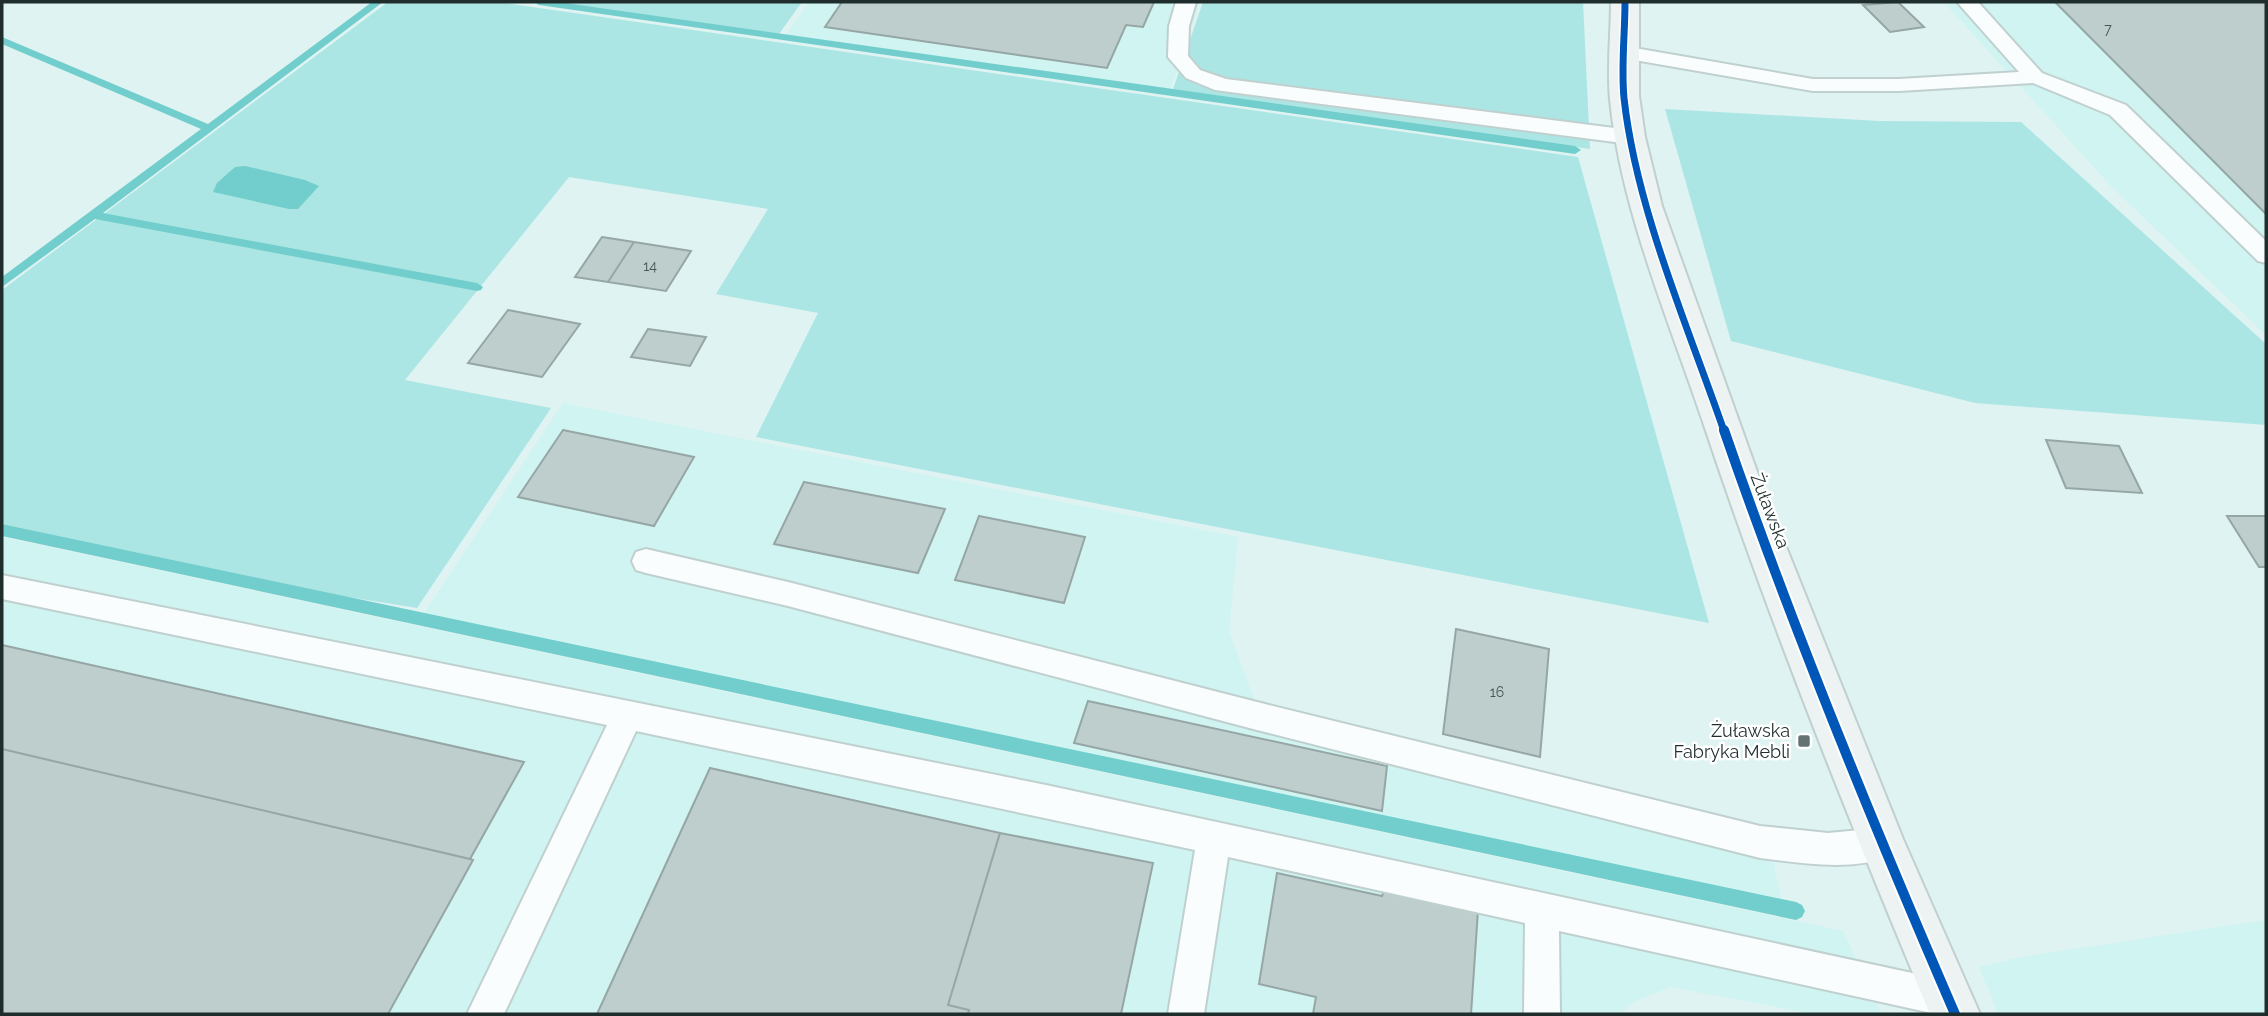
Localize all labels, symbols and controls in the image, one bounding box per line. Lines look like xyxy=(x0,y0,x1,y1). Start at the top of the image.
house number: 7 xyxy=(2104,21,2112,37)
house number: 14 xyxy=(643,258,657,274)
street label: Żuławska xyxy=(1747,470,1794,551)
house number: 16 xyxy=(1490,684,1504,700)
place label: Żuławska Fabryka Mebli xyxy=(1674,720,1790,762)
marker: Żuławska Fabryka Mebli xyxy=(1796,733,1812,749)

